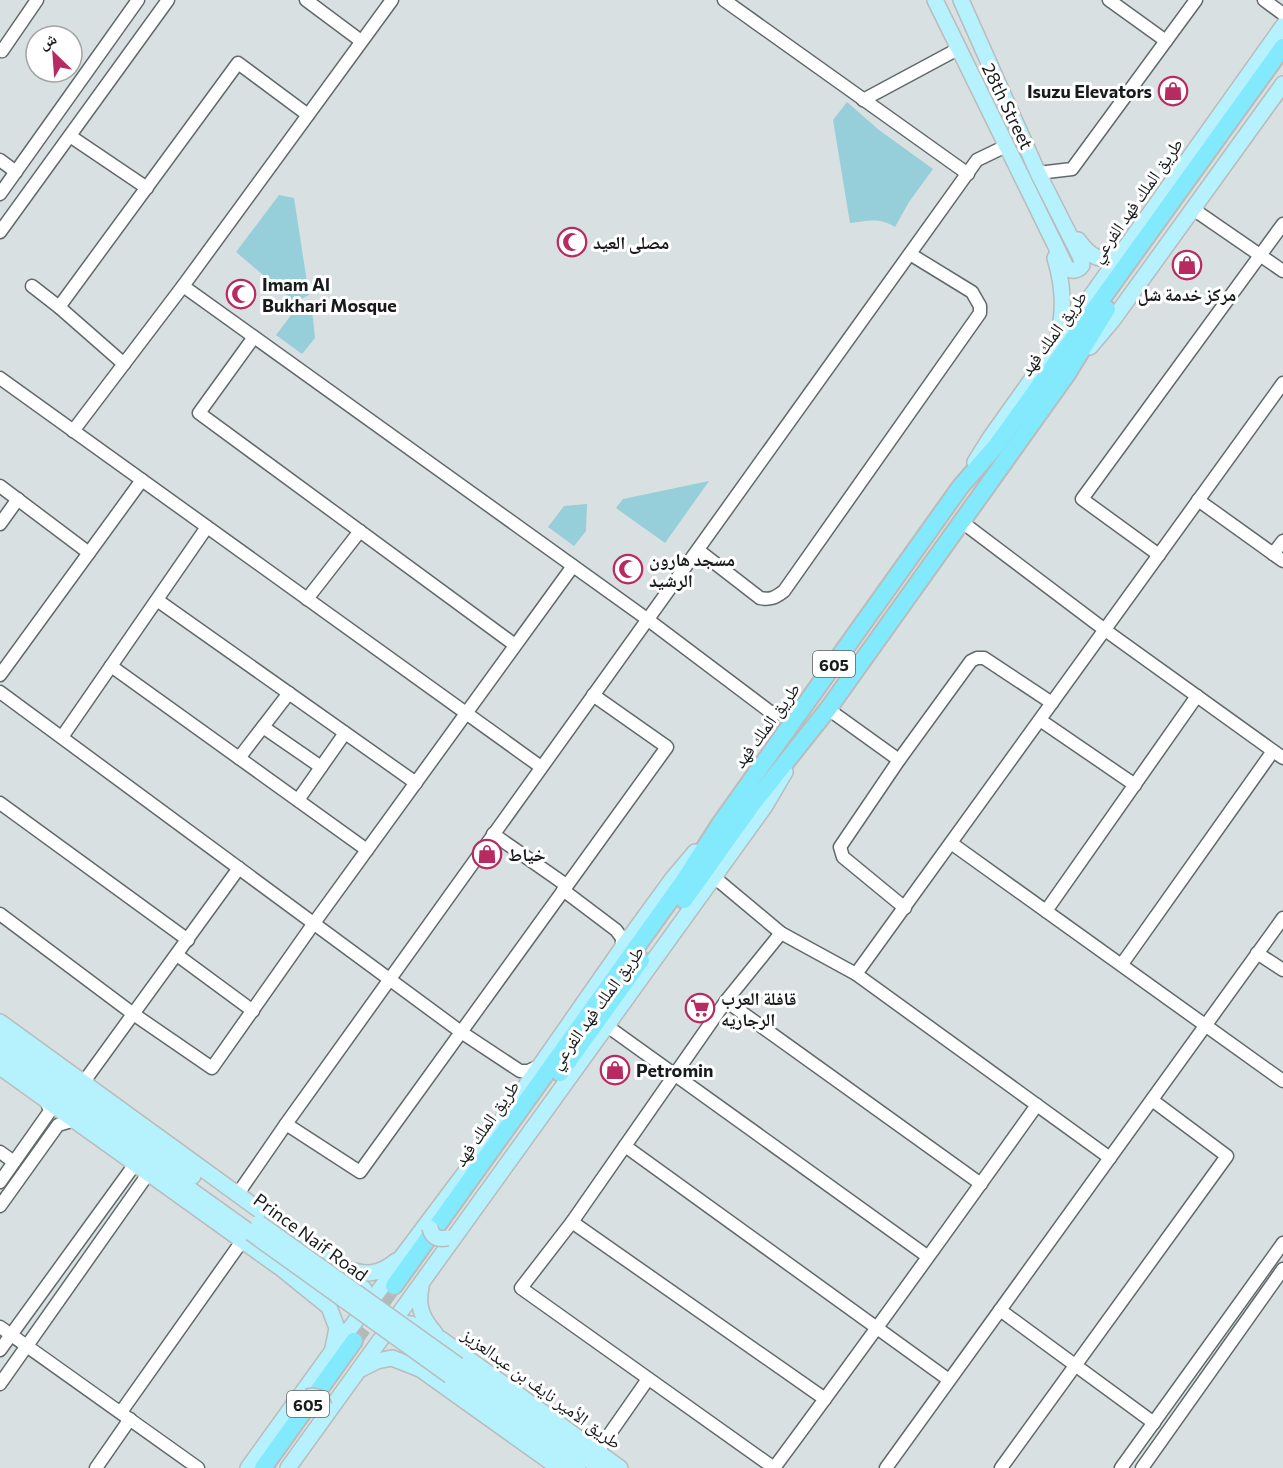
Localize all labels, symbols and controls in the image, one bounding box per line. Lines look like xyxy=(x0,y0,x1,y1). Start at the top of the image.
north arrow xyxy=(24,24,84,84)
text: ش xyxy=(36,28,60,53)
street label: 28th Street xyxy=(978,59,1038,153)
shop icon: Isuzu Elevators xyxy=(1157,75,1189,107)
place label: Isuzu Elevators xyxy=(1027,80,1152,102)
street label: طريق الملك فهد الفرعي xyxy=(1085,133,1191,269)
mosque icon: مصلى العيد xyxy=(556,226,588,258)
place label: مصلى العيد xyxy=(593,231,669,254)
shop icon: مركز خدمة شل xyxy=(1171,249,1203,281)
place label: Imam Al Bukhari Mosque xyxy=(262,273,397,316)
mosque icon: Imam Al Bukhari Mosque xyxy=(225,278,257,310)
place label: مركز خدمة شل xyxy=(1138,283,1236,306)
street label: طريق الملك فهد xyxy=(1015,286,1092,380)
place label: مسجد هارون الرشيد xyxy=(649,548,735,591)
mosque icon: مسجد هارون الرشيد xyxy=(612,553,644,585)
road number: 605 xyxy=(813,651,855,677)
street label: طريق الملك فهد xyxy=(728,678,805,772)
shop icon: خياط xyxy=(471,838,503,870)
place label: خياط xyxy=(508,843,546,865)
street label: طريق الملك فهد الفرعي xyxy=(544,941,652,1076)
place label: قافلة العرب الرجاريه xyxy=(721,987,797,1030)
supermarket icon: قافلة العرب الرجاريه xyxy=(684,992,716,1024)
shop icon: Petromin xyxy=(599,1054,631,1086)
place label: Petromin xyxy=(636,1059,714,1081)
street label: طريق الملك فهد xyxy=(448,1076,524,1171)
street label: Prince Naif Road xyxy=(250,1188,372,1286)
street label: طريق الأمير نايف بن عبدالعزيز xyxy=(457,1322,626,1454)
road number: 605 xyxy=(287,1391,329,1417)

